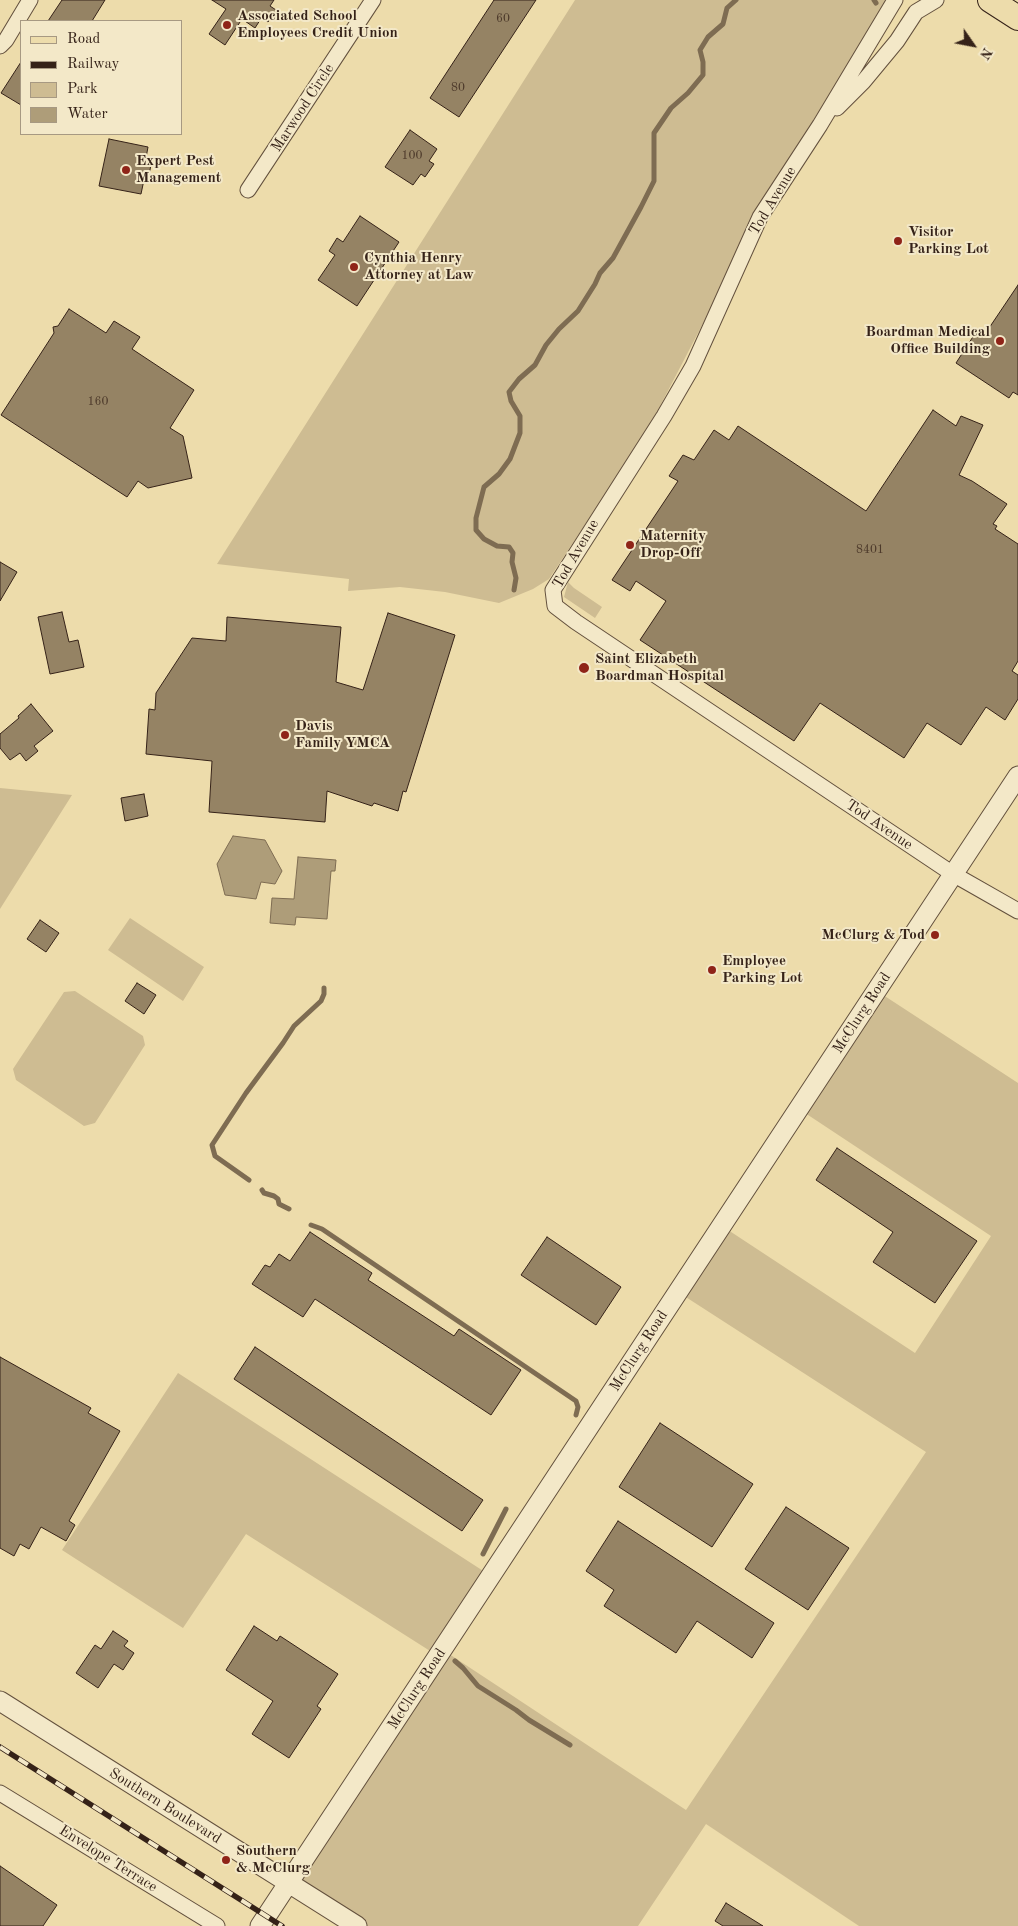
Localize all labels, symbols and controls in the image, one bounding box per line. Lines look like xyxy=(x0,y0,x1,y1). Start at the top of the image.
place label: Associated School Employees Credit Union xyxy=(237,7,398,42)
house number: 60 xyxy=(496,12,510,26)
marker: Associated School Employees Credit Union xyxy=(221,19,233,31)
legend xyxy=(20,20,182,135)
north arrow xyxy=(948,20,998,70)
text: Road xyxy=(67,32,100,47)
text: N xyxy=(977,45,994,61)
text: Railway xyxy=(67,57,120,72)
street label: Marwood Circle xyxy=(268,60,338,156)
house number: 80 xyxy=(451,81,465,95)
text: Park xyxy=(67,82,98,97)
text: Water xyxy=(67,107,108,122)
house number: 100 xyxy=(402,149,422,163)
place label: Expert Pest Management xyxy=(136,152,221,187)
street label: Tod Avenue xyxy=(746,163,800,239)
marker: Expert Pest Management xyxy=(120,164,132,176)
place label: Visitor Parking Lot xyxy=(908,223,989,258)
marker: Visitor Parking Lot xyxy=(892,235,904,247)
place label: Cynthia Henry Attorney at Law xyxy=(364,249,474,284)
marker: Cynthia Henry Attorney at Law xyxy=(348,261,360,273)
place label: Boardman Medical Office Building xyxy=(865,323,990,358)
marker: Boardman Medical Office Building xyxy=(994,335,1006,347)
house number: 160 xyxy=(88,395,108,409)
street label: Tod Avenue xyxy=(549,516,603,592)
place label: Maternity Drop-Off xyxy=(640,527,706,562)
marker: Maternity Drop-Off xyxy=(624,539,636,551)
house number: 8401 xyxy=(856,543,884,557)
place label: Saint Elizabeth Boardman Hospital xyxy=(595,650,724,685)
marker: Saint Elizabeth Boardman Hospital xyxy=(577,661,591,675)
place label: Davis Family YMCA xyxy=(295,717,390,752)
marker: Davis Family YMCA xyxy=(279,729,291,741)
street label: Tod Avenue xyxy=(842,796,916,854)
place label: McClurg & Tod xyxy=(821,926,925,944)
marker: McClurg & Tod xyxy=(929,929,941,941)
place label: Employee Parking Lot xyxy=(722,952,803,987)
marker: Employee Parking Lot xyxy=(706,964,718,976)
street label: McClurg Road xyxy=(829,969,895,1057)
street label: McClurg Road xyxy=(606,1307,672,1395)
street label: McClurg Road xyxy=(384,1645,450,1733)
street label: Southern Boulevard xyxy=(105,1764,225,1848)
street label: Envelope Terrace xyxy=(55,1822,161,1896)
place label: Southern & McClurg xyxy=(236,1842,310,1877)
marker: Southern & McClurg xyxy=(220,1854,232,1866)

